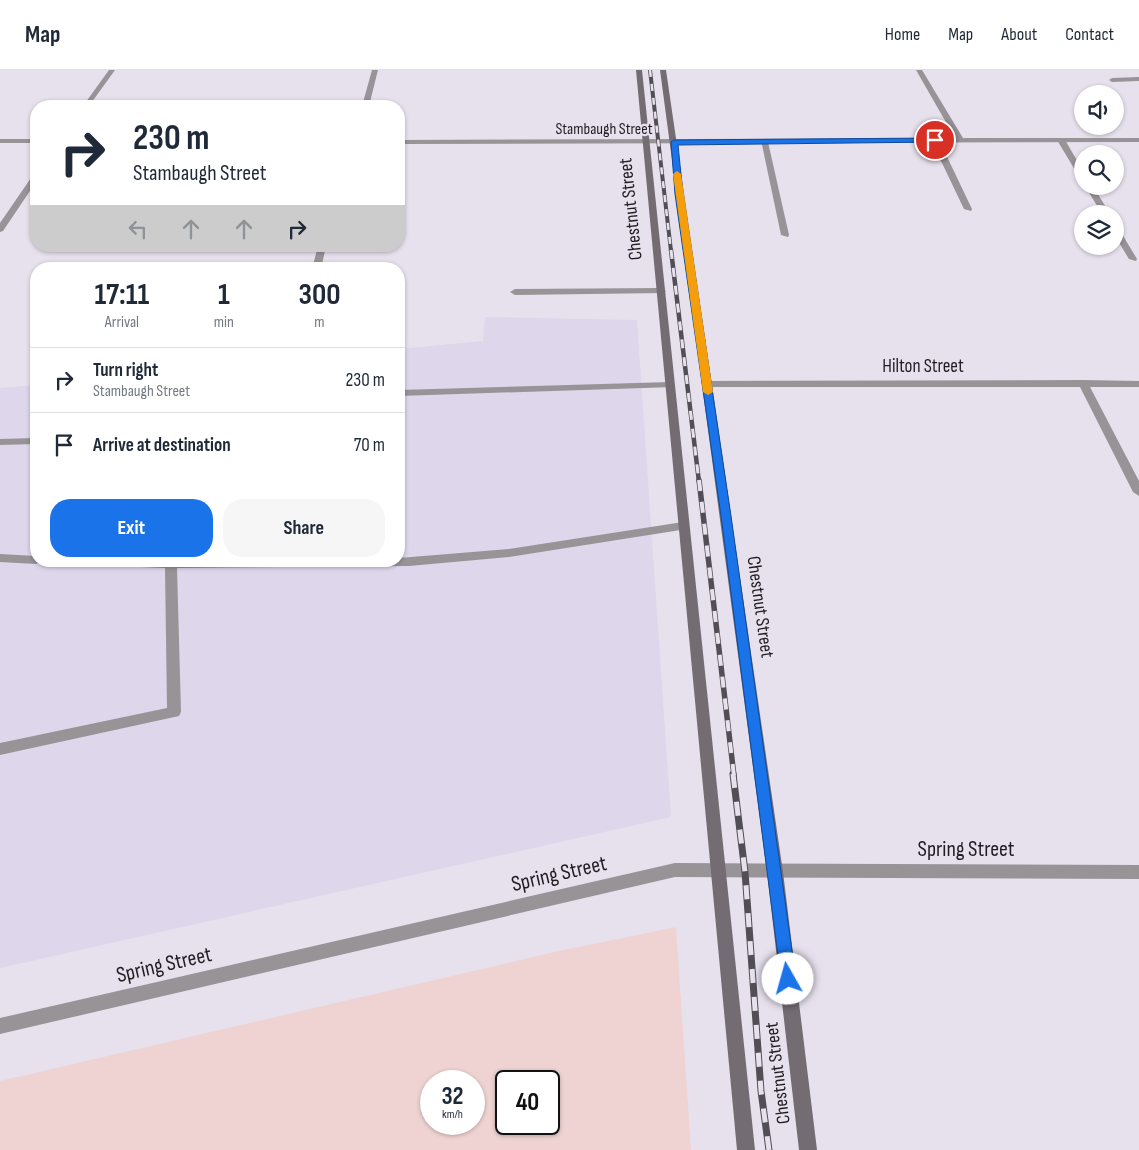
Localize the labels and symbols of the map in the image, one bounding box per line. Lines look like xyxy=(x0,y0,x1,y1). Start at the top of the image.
pin xyxy=(914,119,956,161)
street label: Stambaugh Street xyxy=(555,120,653,139)
street label: Chestnut Street xyxy=(614,157,648,261)
street label: Hilton Street xyxy=(882,355,964,378)
street label: Chestnut Street xyxy=(741,555,779,660)
street label: Spring Street xyxy=(917,836,1015,863)
street label: Spring Street xyxy=(509,850,610,898)
street label: Spring Street xyxy=(114,941,215,989)
position arrow xyxy=(761,952,813,1004)
street label: Chestnut Street xyxy=(760,1020,796,1125)
speed limit sign: 40 xyxy=(495,1070,560,1135)

